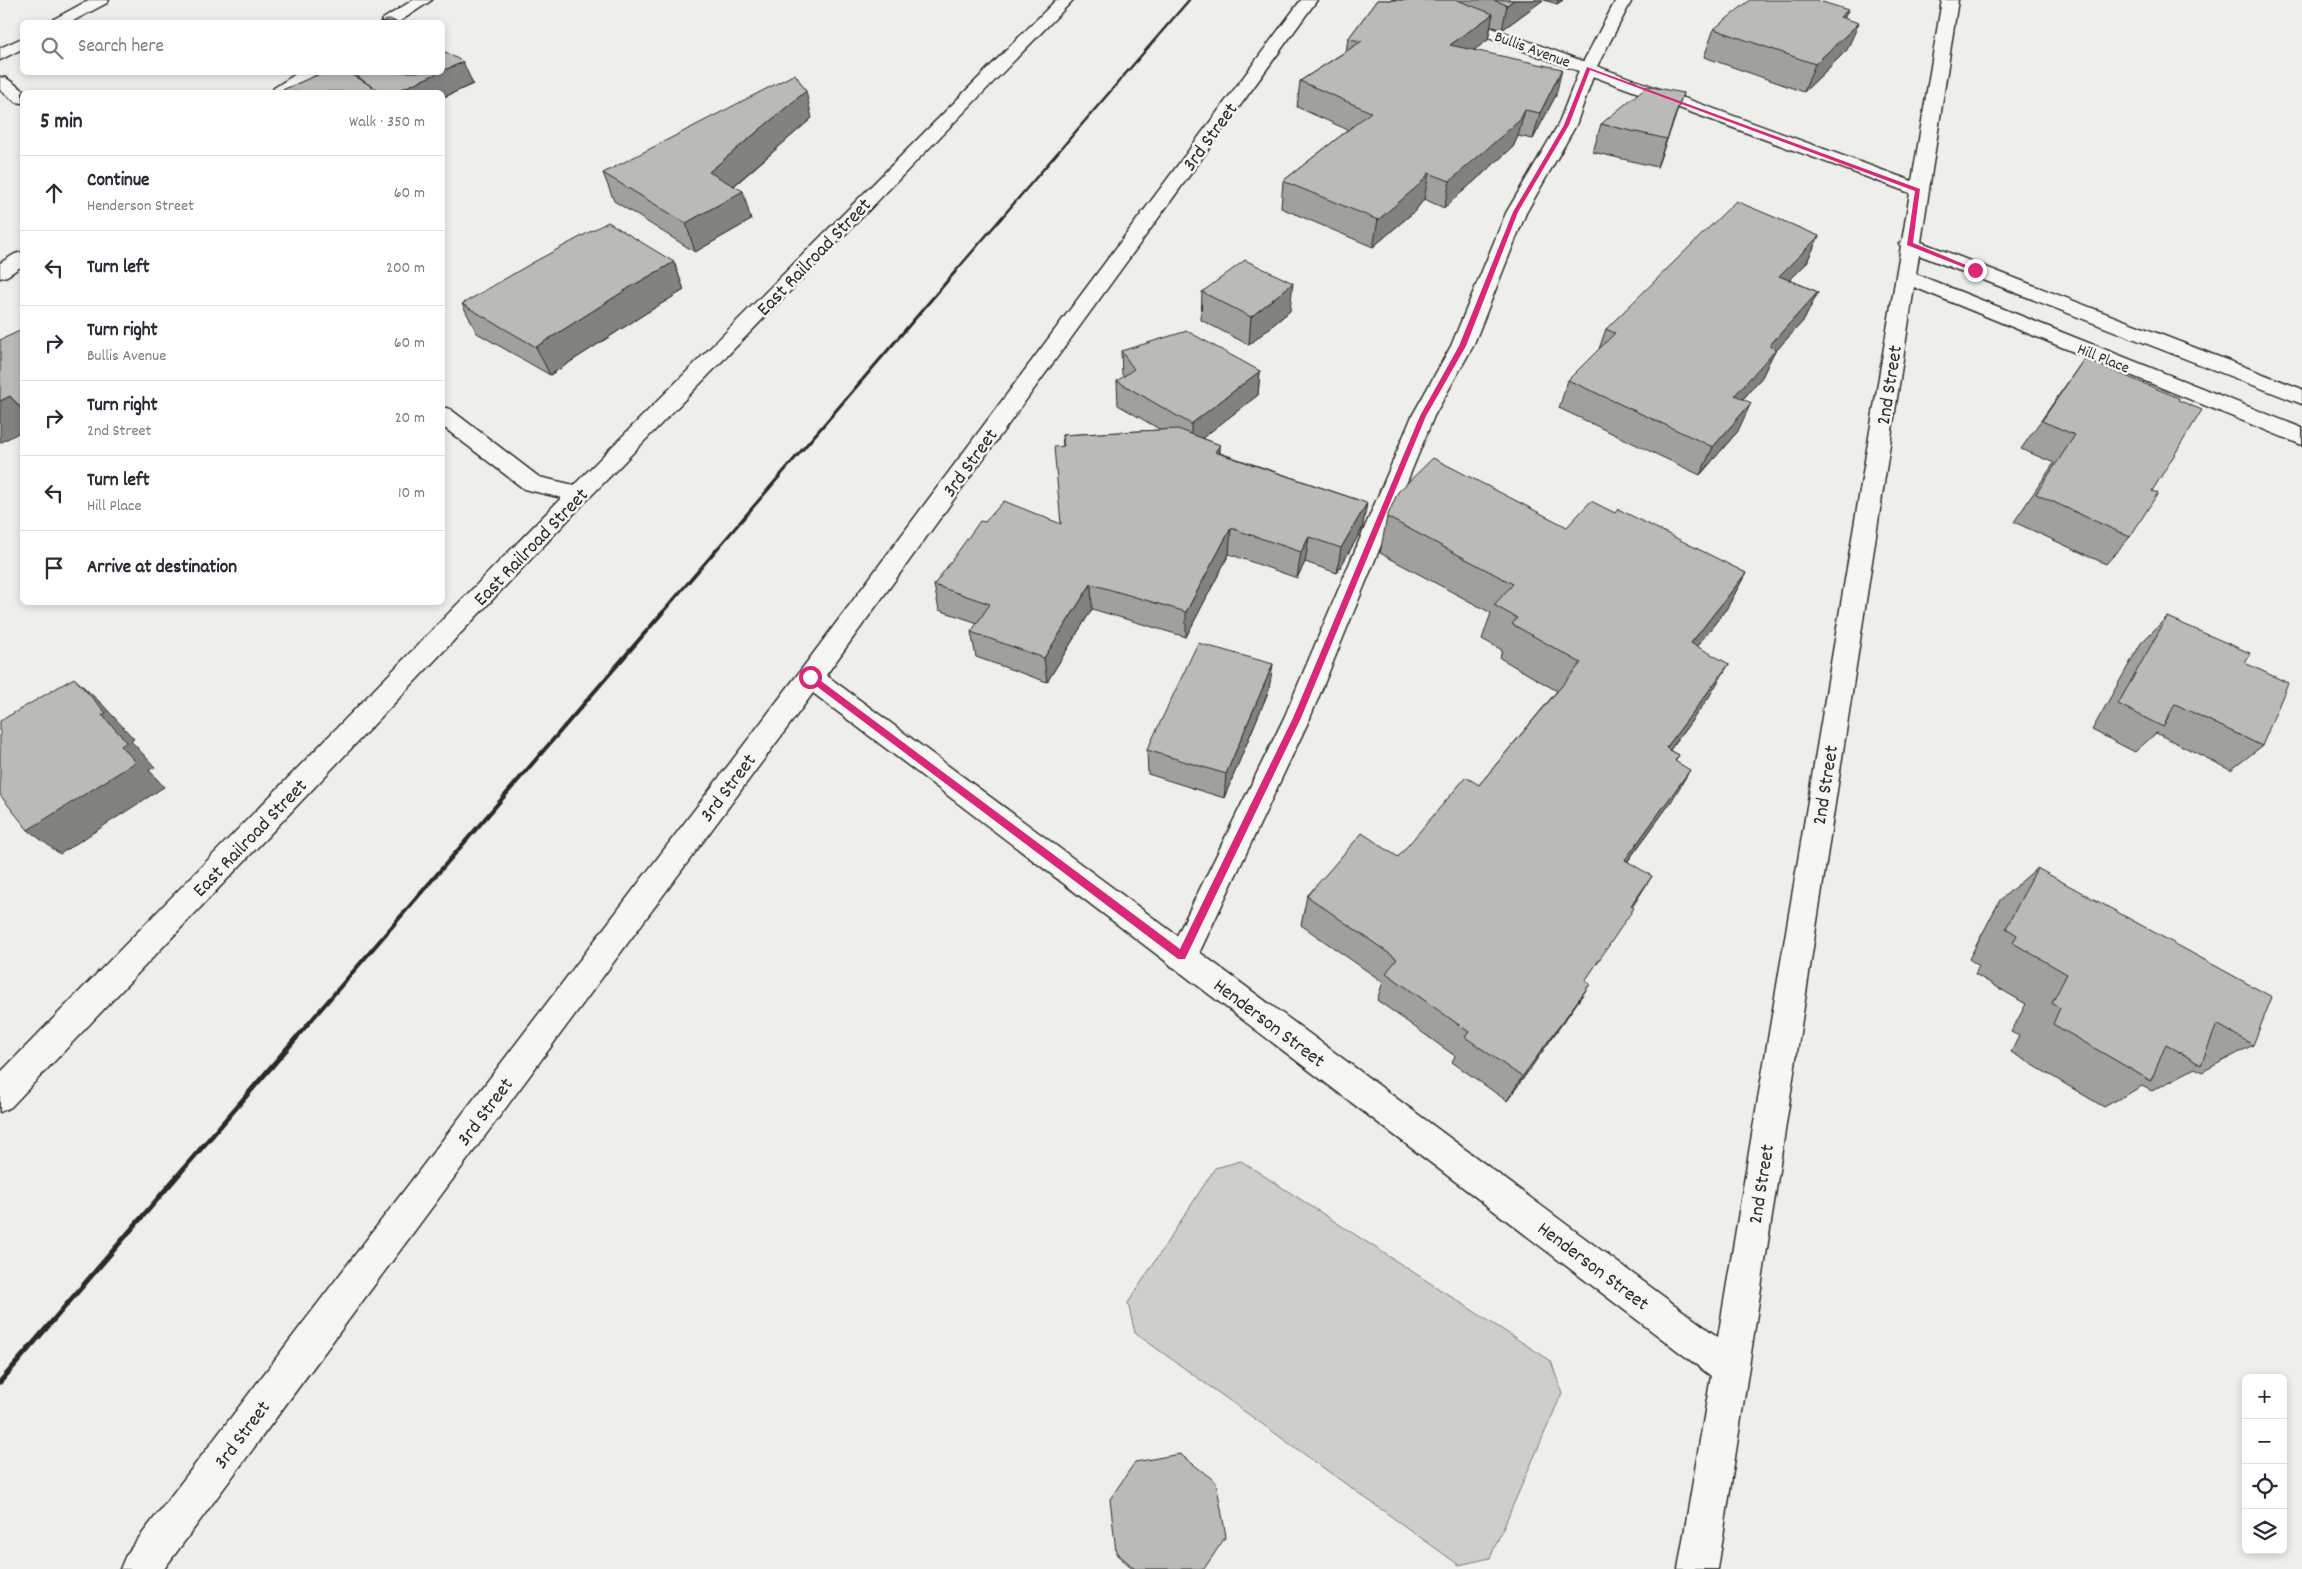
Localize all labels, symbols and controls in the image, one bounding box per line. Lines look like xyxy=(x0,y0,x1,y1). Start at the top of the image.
search box xyxy=(20,20,445,75)
street label: Bullis Avenue xyxy=(1491,26,1573,75)
icon: search xyxy=(38,34,66,62)
text: Search here xyxy=(78,34,164,61)
street label: 3rd Street xyxy=(1177,98,1246,178)
text: 5 min xyxy=(40,108,83,138)
text: Walk · 350 m xyxy=(349,111,425,134)
text: Continue xyxy=(87,168,149,195)
icon: ahead xyxy=(40,179,68,207)
text: 60 m xyxy=(394,182,425,205)
street label: East Railroad Street xyxy=(751,193,879,323)
text: Henderson Street xyxy=(87,195,194,218)
icon: left xyxy=(40,254,68,282)
text: Turn left xyxy=(87,255,150,282)
text: 200 m xyxy=(386,257,425,280)
route end xyxy=(1964,259,1987,282)
text: Turn right xyxy=(87,318,158,345)
icon: right xyxy=(40,329,68,357)
text: 60 m xyxy=(394,332,425,355)
street label: Hill Place xyxy=(2074,338,2133,380)
street label: 2nd Street xyxy=(1871,344,1911,427)
text: Bullis Avenue xyxy=(87,345,166,368)
text: Turn right xyxy=(87,393,158,420)
icon: right xyxy=(40,404,68,432)
text: 20 m xyxy=(395,407,425,430)
text: 2nd Street xyxy=(87,420,151,443)
street label: 3rd Street xyxy=(937,424,1006,504)
text: Turn left xyxy=(87,468,150,495)
icon: left xyxy=(40,479,68,507)
text: 10 m xyxy=(398,482,425,505)
street label: East Railroad Street xyxy=(468,483,596,613)
text: Hill Place xyxy=(87,495,141,518)
icon: arrive xyxy=(40,554,68,582)
text: Arrive at destination xyxy=(87,555,237,582)
route start xyxy=(799,666,822,689)
street label: 2nd Street xyxy=(1807,744,1847,827)
street label: 3rd Street xyxy=(694,749,764,829)
street label: East Railroad Street xyxy=(187,774,315,904)
street label: Henderson Street xyxy=(1206,973,1330,1076)
street label: 3rd Street xyxy=(451,1073,521,1153)
street label: 2nd Street xyxy=(1743,1143,1783,1226)
street label: Henderson Street xyxy=(1530,1216,1654,1319)
map controls xyxy=(2242,1374,2287,1554)
button: + xyxy=(2242,1374,2287,1419)
street label: 3rd Street xyxy=(208,1396,278,1476)
button: − xyxy=(2242,1419,2287,1464)
button: locate xyxy=(2242,1464,2287,1509)
button: layers xyxy=(2242,1509,2287,1554)

